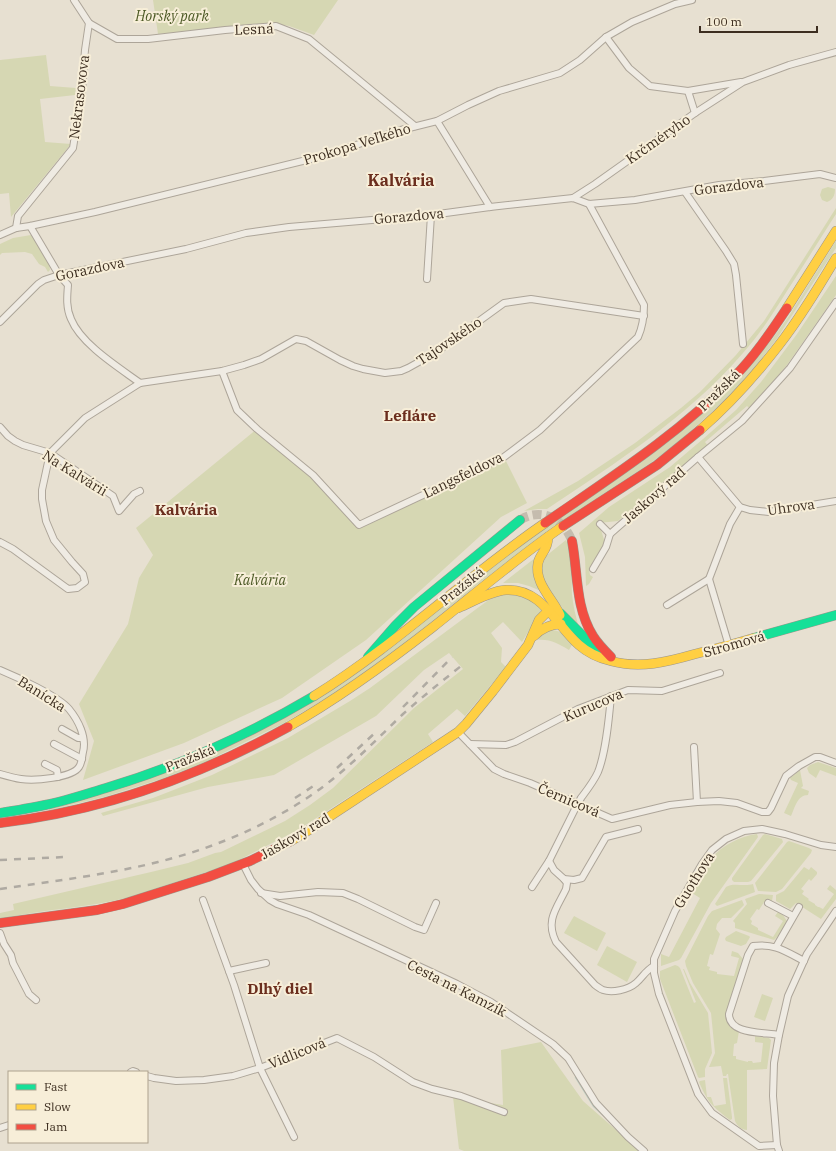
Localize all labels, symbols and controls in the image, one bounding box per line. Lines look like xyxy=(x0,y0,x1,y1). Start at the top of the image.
park label: Horský park xyxy=(134,7,209,25)
scale bar xyxy=(700,8,817,34)
text: 100 m xyxy=(706,14,742,29)
street label: Lesná xyxy=(234,19,274,39)
street label: Nekrasovova xyxy=(65,53,93,140)
street label: Krčméryho xyxy=(622,110,694,168)
street label: Prokopa Veľkého xyxy=(301,119,413,169)
district label: Kalvária xyxy=(368,170,434,190)
street label: Gorazdova xyxy=(693,173,765,199)
street label: Gorazdova xyxy=(373,204,445,228)
street label: Gorazdova xyxy=(54,253,126,285)
street label: Tajovského xyxy=(413,313,485,369)
street label: Pražská xyxy=(694,365,744,415)
district label: Lefláre xyxy=(384,406,436,425)
street label: Na Kalvárii xyxy=(39,446,111,500)
street label: Langsfeldova xyxy=(420,448,506,502)
street label: Jaskový rad xyxy=(619,462,689,527)
street label: Uhrova xyxy=(766,495,816,519)
district label: Kalvária xyxy=(155,500,218,519)
street label: Pražská xyxy=(436,562,488,609)
park label: Kalvária xyxy=(233,571,286,589)
street label: Stromová xyxy=(701,627,767,661)
street label: Banícka xyxy=(15,672,70,716)
street label: Kurucova xyxy=(560,684,626,726)
street label: Pražská xyxy=(162,740,218,776)
street label: Černicová xyxy=(535,778,604,821)
street label: Jaskový rad xyxy=(257,809,333,863)
street label: Guothova xyxy=(670,848,719,911)
street label: Cesta na Kamzík xyxy=(404,955,510,1021)
district label: Dlhý diel xyxy=(247,979,313,998)
street label: Vidlicová xyxy=(266,1033,329,1073)
legend xyxy=(8,1071,148,1143)
text: Fast xyxy=(44,1079,68,1094)
text: Slow xyxy=(44,1099,71,1114)
text: Jam xyxy=(44,1119,68,1134)

